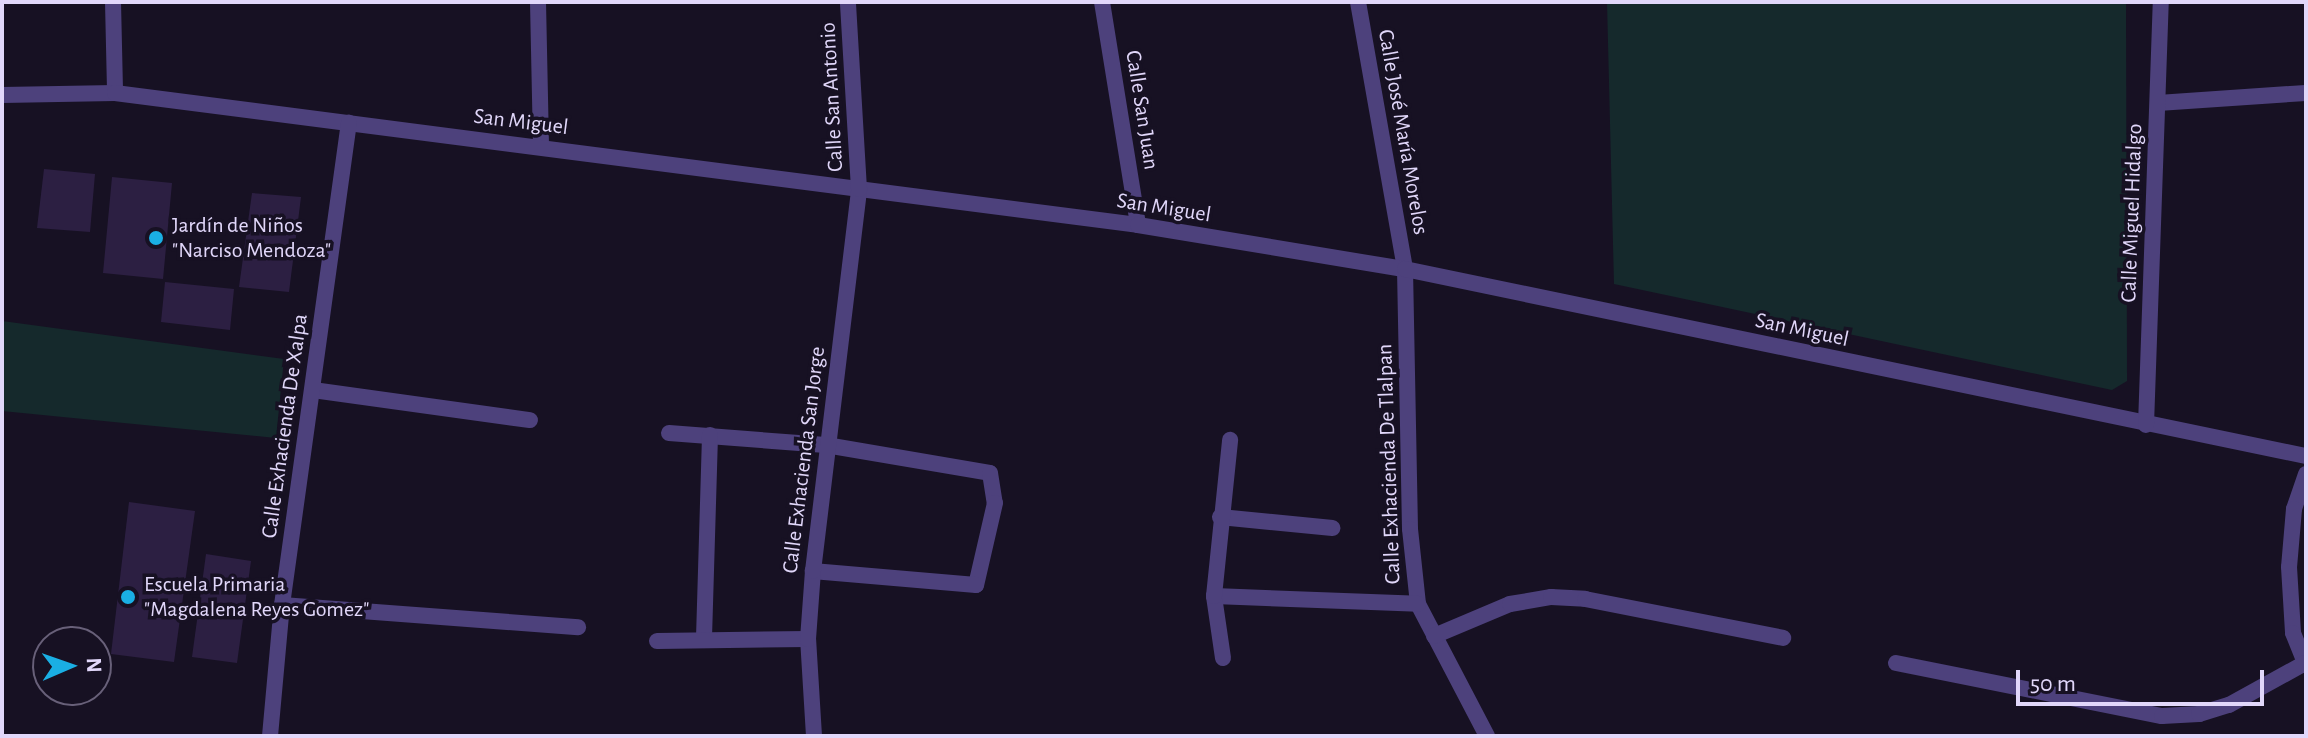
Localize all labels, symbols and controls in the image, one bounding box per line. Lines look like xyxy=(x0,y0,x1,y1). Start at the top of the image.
street label: Calle San Antonio xyxy=(815,22,849,172)
street label: Calle José María Morelos xyxy=(1372,27,1434,237)
street label: Calle San Juan xyxy=(1120,49,1164,171)
street label: San Miguel xyxy=(472,103,570,141)
street label: Calle Miguel Hidalgo xyxy=(2116,123,2148,303)
street label: San Miguel xyxy=(1115,188,1213,228)
place label: Jardín de Niños "Narciso Mendoza" xyxy=(172,212,331,264)
marker: Jardín de Niños "Narciso Mendoza" xyxy=(147,229,165,247)
street label: San Miguel xyxy=(1753,307,1851,353)
street label: Calle Exhacienda De Xalpa xyxy=(256,312,314,540)
street label: Calle Exhacienda De Tlalpan xyxy=(1372,343,1406,585)
street label: Calle Exhacienda San Jorge xyxy=(777,345,831,575)
place label: Escuela Primaria "Magdalena Reyes Gomez" xyxy=(144,571,369,622)
marker: Escuela Primaria "Magdalena Reyes Gomez" xyxy=(119,588,137,606)
north arrow xyxy=(32,626,112,706)
scale bar xyxy=(2020,654,2268,704)
text: N xyxy=(83,657,105,673)
text: 50 m xyxy=(2030,672,2076,696)

